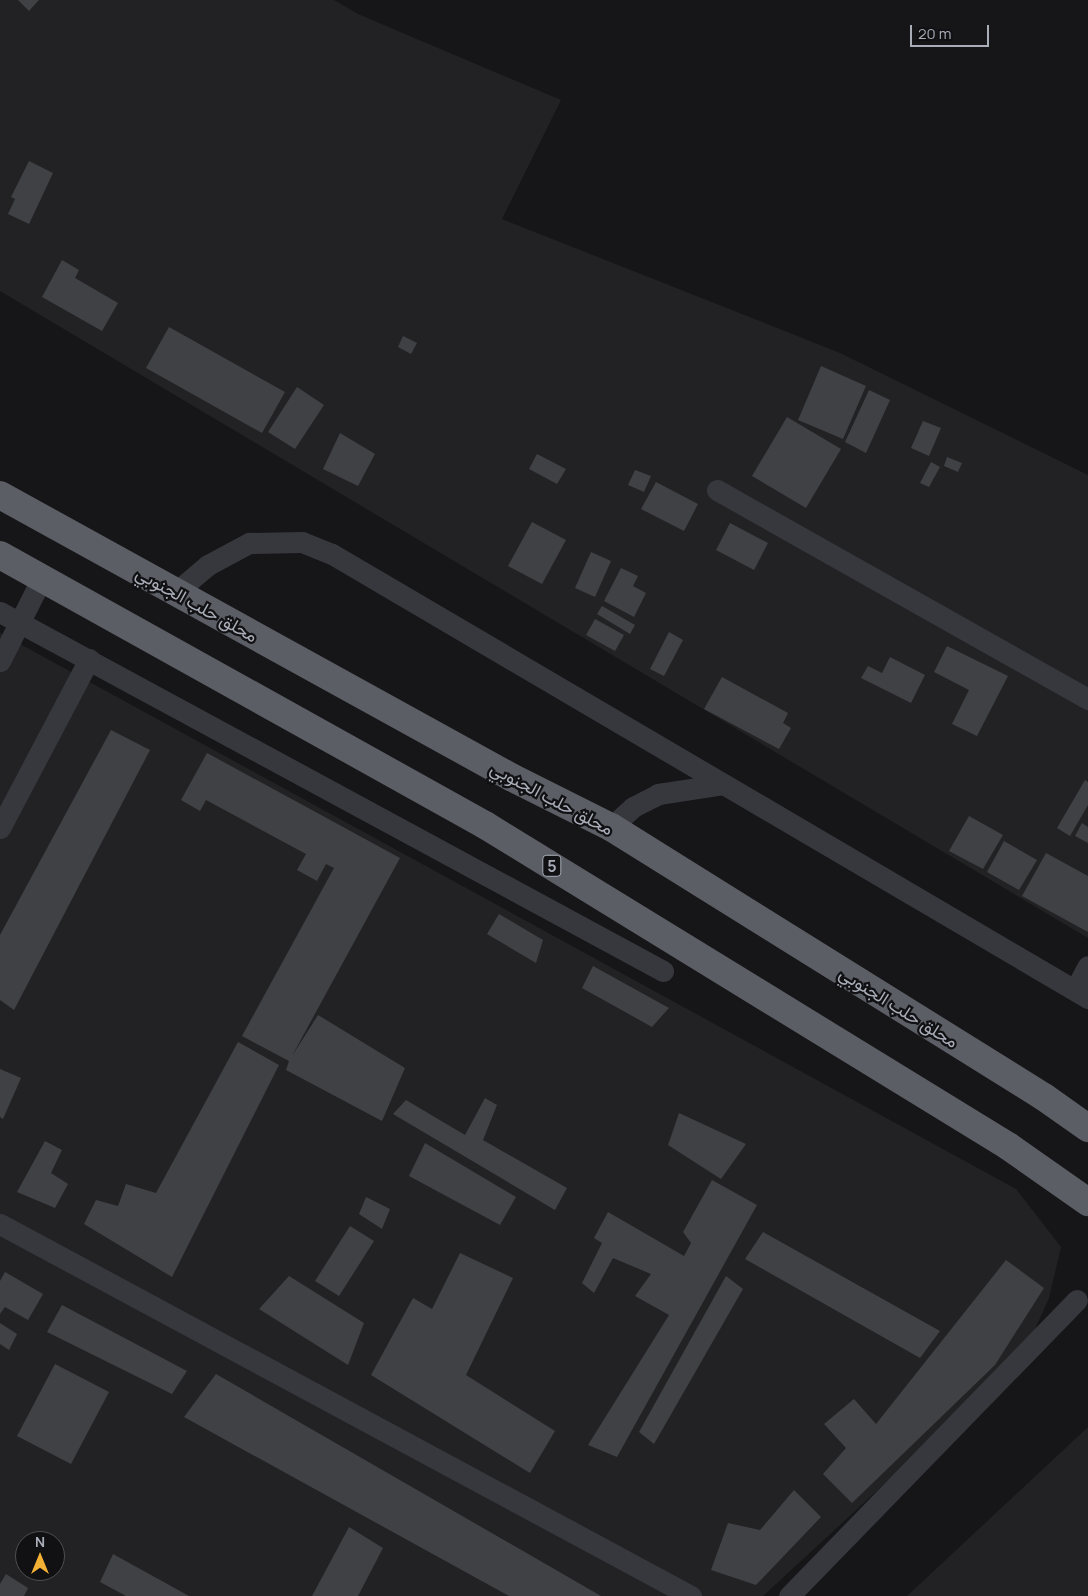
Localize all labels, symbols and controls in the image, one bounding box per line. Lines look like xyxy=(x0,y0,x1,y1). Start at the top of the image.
scale bar xyxy=(913,15,992,47)
text: 20 m xyxy=(918,23,951,44)
street label: محلق حلب الجنوبي xyxy=(132,562,262,646)
street label: محلق حلب الجنوبي xyxy=(487,757,617,839)
road number: 5 xyxy=(542,852,562,879)
street label: محلق حلب الجنوبي xyxy=(836,962,962,1052)
north arrow xyxy=(15,1531,65,1581)
text: N xyxy=(35,1532,45,1551)

